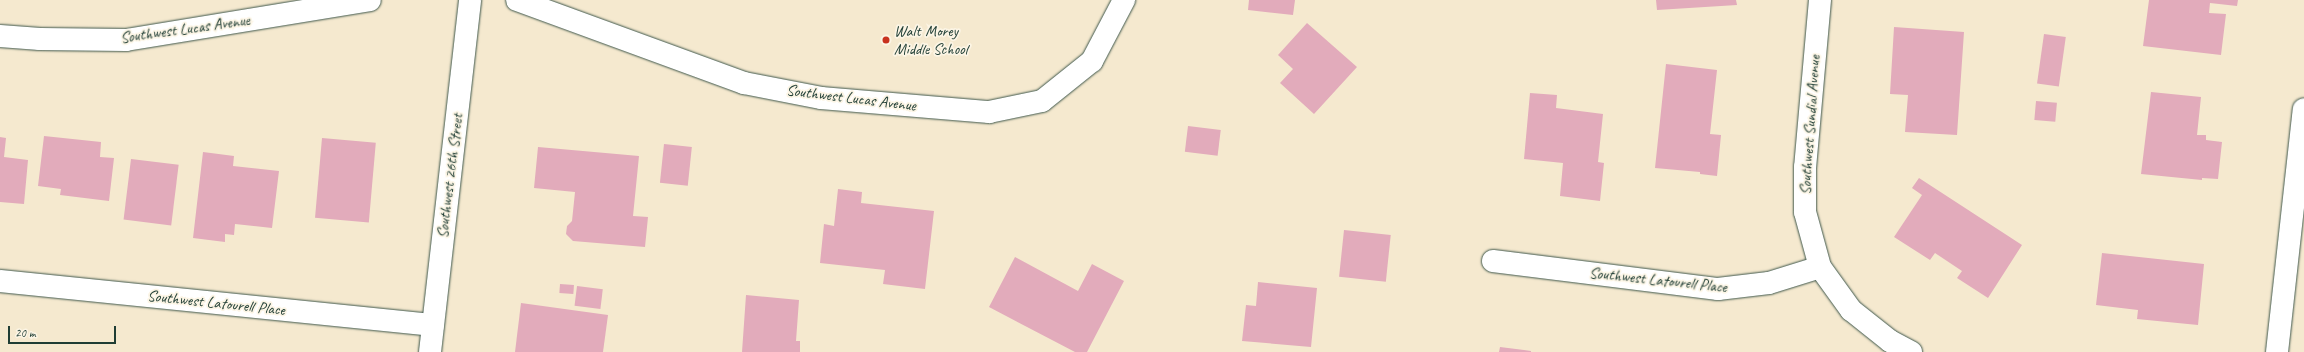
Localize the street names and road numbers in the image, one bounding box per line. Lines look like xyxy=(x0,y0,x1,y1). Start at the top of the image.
street label: Southwest Lucas Avenue xyxy=(119,10,251,48)
street label: Southwest Sundial Avenue xyxy=(1796,55,1824,195)
street label: Southwest Lucas Avenue xyxy=(785,81,917,115)
street label: Southwest 26th Street xyxy=(433,113,467,239)
street label: Southwest Latourell Place xyxy=(1588,263,1728,297)
street label: Southwest Latourell Place xyxy=(146,286,286,320)

